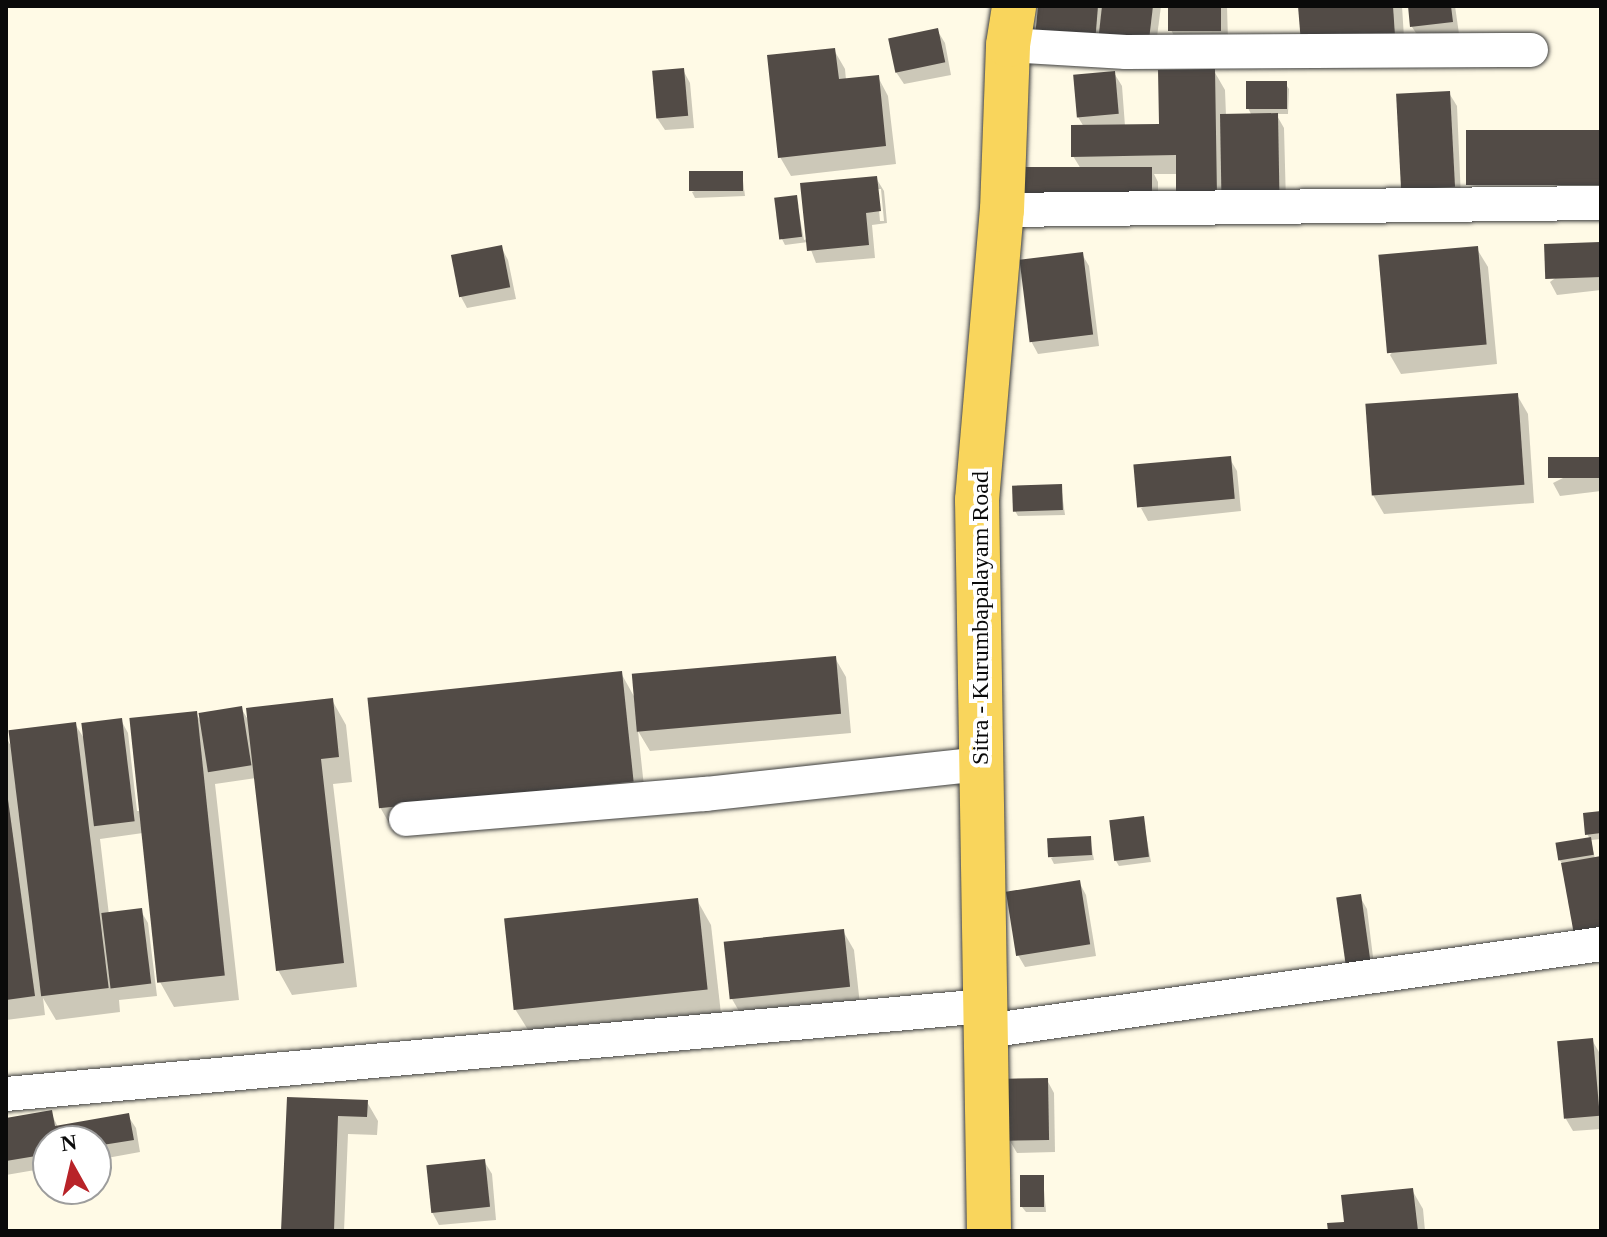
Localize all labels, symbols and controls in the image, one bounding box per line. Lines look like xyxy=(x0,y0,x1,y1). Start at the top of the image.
street label: Sitra - Kurumbapalayam Road xyxy=(967,471,995,765)
north arrow xyxy=(32,1125,112,1205)
text: N xyxy=(59,1129,78,1156)

